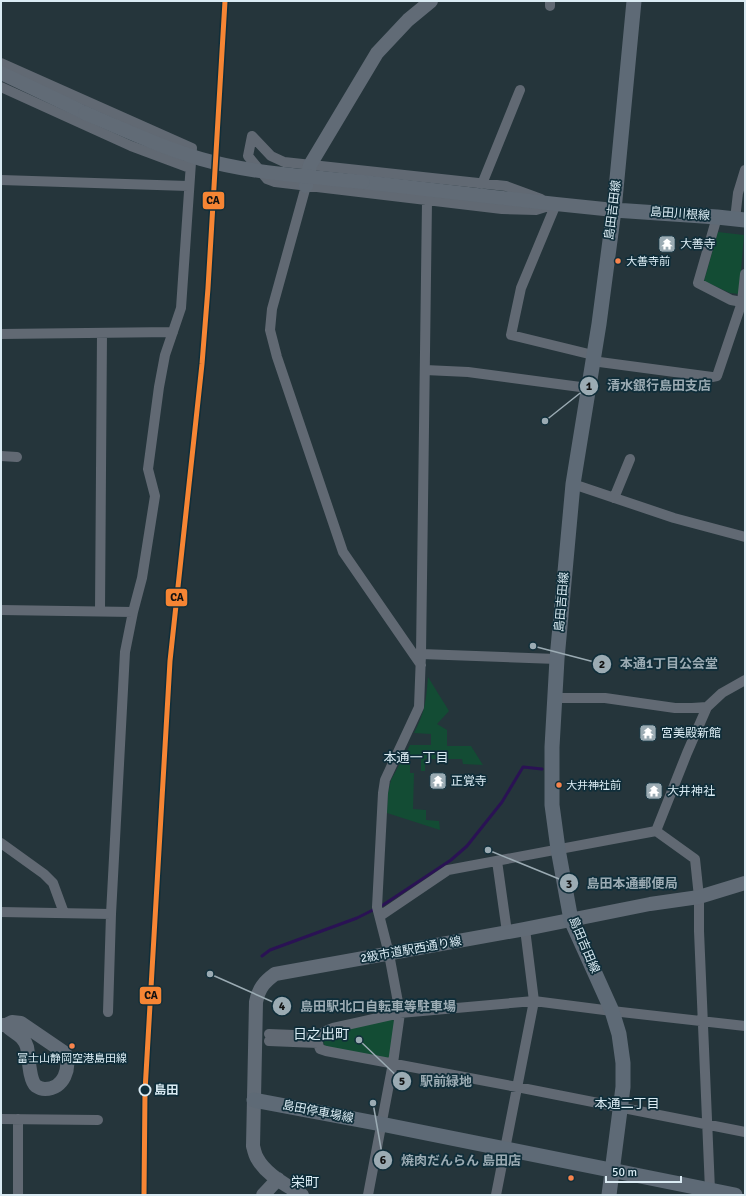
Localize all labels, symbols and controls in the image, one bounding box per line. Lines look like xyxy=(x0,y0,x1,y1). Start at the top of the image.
street label: 島田吉田線 xyxy=(602,179,624,241)
line badge: CA xyxy=(202,191,225,210)
text: CA xyxy=(206,194,220,207)
street label: 島田川根線 xyxy=(650,204,710,224)
temple icon: 大善寺 xyxy=(657,234,677,254)
place label: 大善寺 xyxy=(680,237,716,252)
place label: 大善寺前 xyxy=(626,255,670,268)
marker: 大善寺前 xyxy=(613,256,623,266)
callout: 清水銀行島田支店 xyxy=(579,373,719,398)
text: 清水銀行島田支店 xyxy=(607,378,711,394)
text: 1 xyxy=(586,379,593,394)
street label: 島田吉田線 xyxy=(552,571,572,633)
line badge: CA xyxy=(165,588,188,607)
text: CA xyxy=(170,591,184,604)
callout: 本通1丁目公会堂 xyxy=(592,651,726,676)
text: 本通1丁目公会堂 xyxy=(620,656,718,672)
text: 2 xyxy=(599,657,605,672)
temple icon: 宮美殿新館 xyxy=(638,723,658,743)
place label: 宮美殿新館 xyxy=(661,726,721,741)
district label: 本通一丁目 xyxy=(383,750,449,766)
temple icon: 正覚寺 xyxy=(428,771,448,791)
place label: 正覚寺 xyxy=(451,774,487,789)
place label: 大井神社前 xyxy=(566,779,621,792)
marker: 大井神社前 xyxy=(554,780,564,790)
temple icon: 大井神社 xyxy=(644,781,664,801)
place label: 大井神社 xyxy=(667,784,715,799)
callout: 島田本通郵便局 xyxy=(559,871,686,896)
text: 島田本通郵便局 xyxy=(586,876,678,892)
text: 3 xyxy=(566,877,572,892)
street label: 島田吉田線 xyxy=(565,914,603,976)
street label: 2級市道駅西通り線 xyxy=(359,934,463,966)
line badge: CA xyxy=(139,986,162,1005)
text: CA xyxy=(144,989,158,1002)
callout: 島田駅北口自転車等駐車場 xyxy=(272,994,464,1019)
text: 4 xyxy=(279,999,286,1014)
text: 島田駅北口自転車等駐車場 xyxy=(300,999,456,1015)
district label: 日之出町 xyxy=(293,1026,349,1043)
marker: 富士山静岡空港島田線 xyxy=(67,1041,77,1051)
place label: 富士山静岡空港島田線 xyxy=(17,1052,127,1065)
callout: 駅前緑地 xyxy=(392,1069,480,1094)
text: 5 xyxy=(399,1074,405,1089)
text: 駅前緑地 xyxy=(420,1074,472,1090)
marker: 島田 xyxy=(138,1083,152,1097)
place label: 島田 xyxy=(154,1083,178,1098)
district label: 本通二丁目 xyxy=(594,1096,660,1112)
street label: 島田停車場線 xyxy=(281,1098,355,1126)
callout: 焼肉だんらん 島田店 xyxy=(373,1148,529,1173)
text: 6 xyxy=(380,1153,387,1168)
text: 焼肉だんらん 島田店 xyxy=(401,1153,521,1169)
scale bar xyxy=(606,1158,681,1184)
text: 50 m xyxy=(612,1165,637,1180)
unlabelled marker xyxy=(566,1173,576,1183)
district label: 栄町 xyxy=(291,1174,319,1191)

